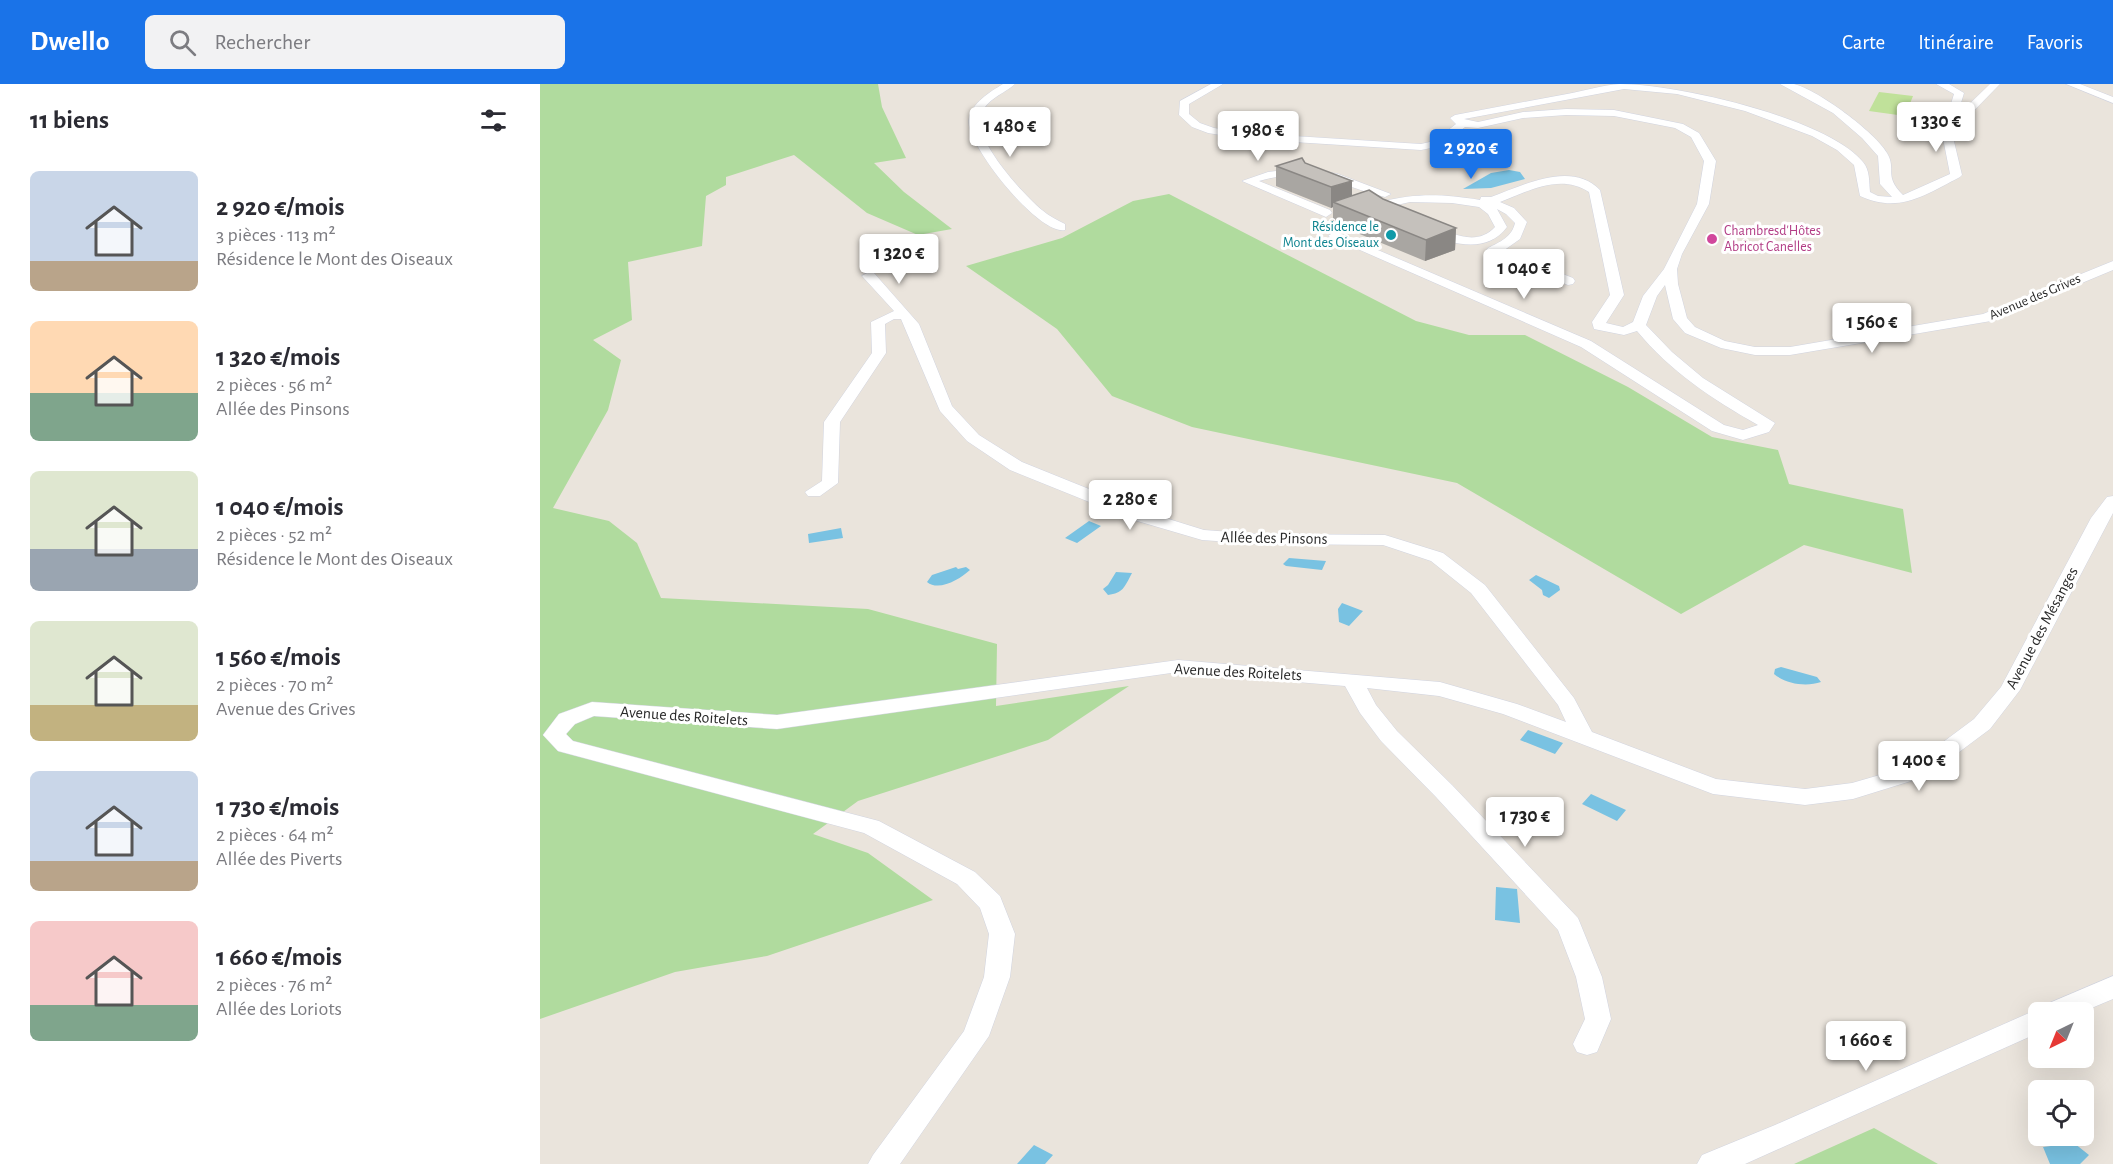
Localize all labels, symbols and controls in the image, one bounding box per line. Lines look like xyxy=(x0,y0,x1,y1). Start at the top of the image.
search box xyxy=(145,15,565,69)
icon: search xyxy=(166,26,199,59)
text: Dwello xyxy=(30,28,109,56)
text: Rechercher xyxy=(214,31,310,53)
text: Carte xyxy=(1842,32,1885,53)
text: Itinéraire xyxy=(1918,32,1994,53)
text: Favoris xyxy=(2027,32,2083,53)
pin: 1 330 € xyxy=(1881,102,1991,153)
icon: filters xyxy=(477,104,510,137)
text: 11 biens xyxy=(30,107,109,133)
pin: 1 480 € xyxy=(955,107,1065,158)
pin: 1 980 € xyxy=(1203,111,1313,162)
text: 1 330 € xyxy=(1911,111,1961,131)
text: 1 480 € xyxy=(984,116,1036,136)
text: 1 980 € xyxy=(1232,120,1284,140)
pin: 2 920 € xyxy=(1416,129,1526,180)
text: 2 920 € xyxy=(1444,138,1498,158)
text: 2 920 €/mois xyxy=(216,194,345,220)
icon: home xyxy=(78,195,150,267)
place label: Résidence le Mont des Oiseaux xyxy=(1283,220,1379,250)
place label: Chambresd'Hôtes Abricot Canelles xyxy=(1724,224,1821,254)
text: 3 pièces · 113 m² xyxy=(216,225,336,245)
marker: Résidence le Mont des Oiseaux xyxy=(1384,228,1398,242)
marker: Chambresd'Hôtes Abricot Canelles xyxy=(1705,232,1719,246)
pin: 1 320 € xyxy=(844,234,954,285)
text: 1 320 € xyxy=(873,243,925,263)
text: Résidence le Mont des Oiseaux xyxy=(216,249,453,269)
pin: 1 040 € xyxy=(1469,249,1579,300)
text: 1 040 € xyxy=(1497,258,1551,278)
street label: Avenue des Grives xyxy=(1987,271,2083,323)
pin: 1 560 € xyxy=(1817,303,1927,354)
text: 1 560 € xyxy=(1846,312,1898,332)
text: 1 320 €/mois xyxy=(216,344,340,370)
icon: home xyxy=(78,345,150,417)
text: 2 pièces · 56 m² xyxy=(216,375,332,395)
text: Allée des Pinsons xyxy=(216,399,350,419)
pin: 2 280 € xyxy=(1075,480,1185,531)
text: 2 280 € xyxy=(1103,489,1157,509)
text: 1 040 €/mois xyxy=(216,494,344,520)
icon: home xyxy=(78,495,150,567)
text: 2 pièces · 52 m² xyxy=(216,525,332,545)
street label: Allée des Pinsons xyxy=(1220,529,1328,547)
text: Résidence le Mont des Oiseaux xyxy=(216,549,453,569)
street label: Avenue des Mésanges xyxy=(2003,564,2081,692)
text: 1 560 €/mois xyxy=(216,644,341,670)
icon: home xyxy=(78,645,150,717)
street label: Avenue des Roitelets xyxy=(1174,661,1302,683)
text: 2 pièces · 70 m² xyxy=(216,675,333,695)
text: Avenue des Grives xyxy=(216,699,356,719)
street label: Avenue des Roitelets xyxy=(620,704,749,728)
pin: 1 400 € xyxy=(1864,741,1974,792)
text: 1 400 € xyxy=(1892,750,1946,770)
text: 1 730 €/mois xyxy=(216,794,339,820)
icon: home xyxy=(78,795,150,867)
pin: 1 730 € xyxy=(1470,797,1580,848)
text: 1 730 € xyxy=(1500,806,1550,826)
text: 2 pièces · 64 m² xyxy=(216,825,333,845)
text: Allée des Piverts xyxy=(216,849,342,869)
text: 1 660 €/mois xyxy=(216,944,342,970)
icon: home xyxy=(78,945,150,1017)
text: 2 pièces · 76 m² xyxy=(216,975,332,995)
text: Allée des Loriots xyxy=(216,999,342,1019)
north arrow xyxy=(2028,1002,2094,1068)
map controls xyxy=(2028,1002,2094,1146)
pin: 1 660 € xyxy=(1811,1021,1921,1072)
text: 1 660 € xyxy=(1840,1030,1892,1050)
button: locate xyxy=(2028,1080,2094,1146)

